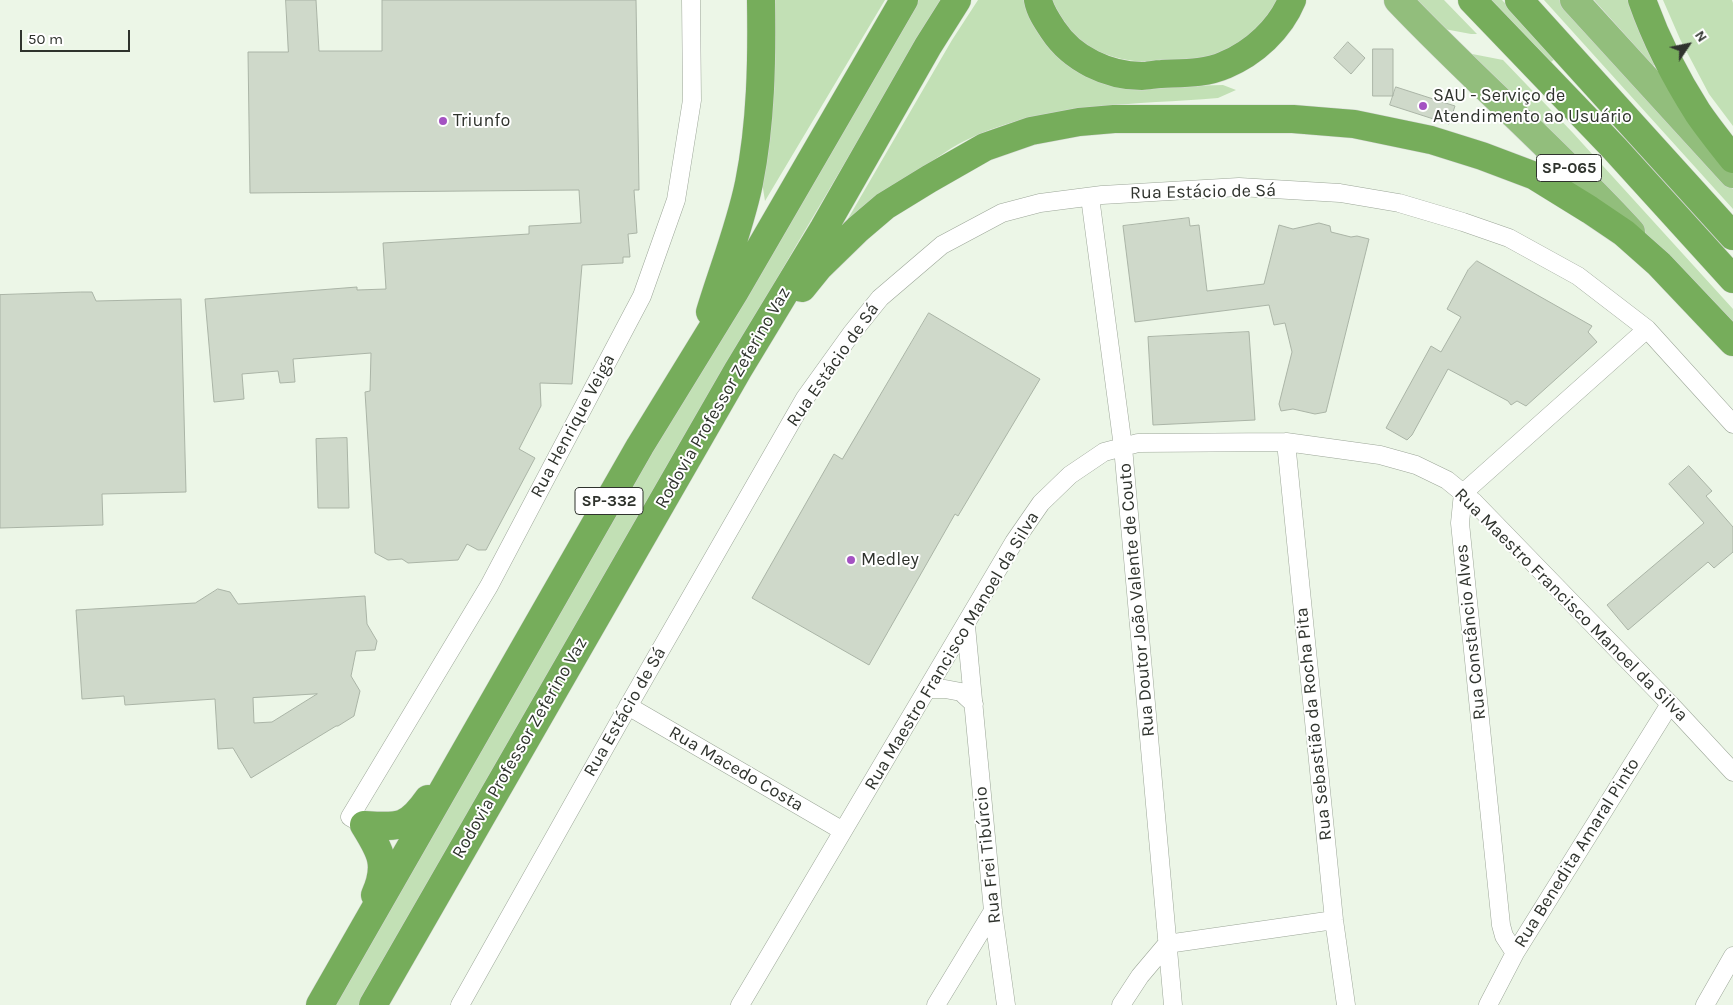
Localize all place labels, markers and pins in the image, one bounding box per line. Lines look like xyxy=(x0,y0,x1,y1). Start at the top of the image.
place label: SAU - Serviço de Atendimento ao Usuário xyxy=(1433,85,1632,128)
marker: SAU - Serviço de Atendimento ao Usuário xyxy=(1417,100,1429,112)
place label: Triunfo xyxy=(453,110,510,132)
marker: Triunfo xyxy=(437,115,449,127)
place label: Medley xyxy=(861,549,919,571)
marker: Medley xyxy=(845,554,857,566)

